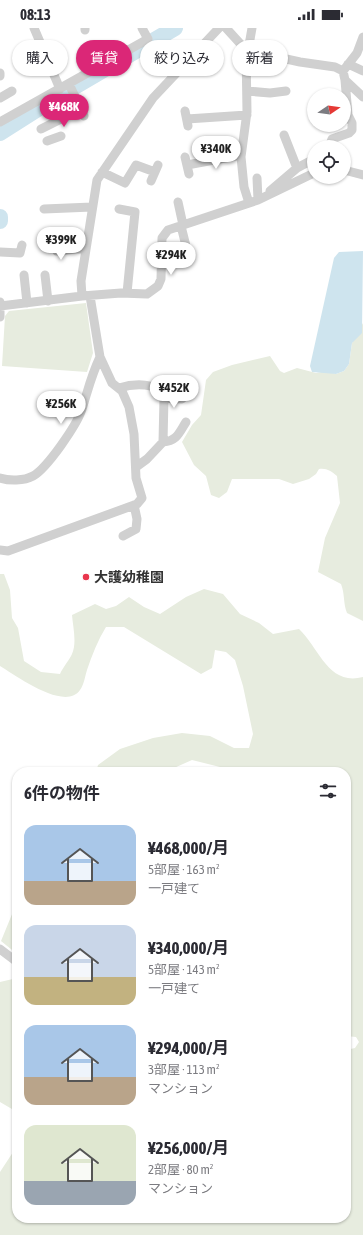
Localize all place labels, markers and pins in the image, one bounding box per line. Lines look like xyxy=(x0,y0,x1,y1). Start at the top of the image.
pin: ¥468K xyxy=(36,94,92,128)
pin: ¥340K xyxy=(188,136,244,170)
pin: ¥399K xyxy=(33,227,89,261)
pin: ¥294K xyxy=(143,242,199,276)
pin: ¥452K xyxy=(146,375,202,409)
pin: ¥256K xyxy=(33,391,89,425)
place label: 大護幼稚園 xyxy=(94,569,164,585)
marker: 大護幼稚園 xyxy=(81,572,91,582)

